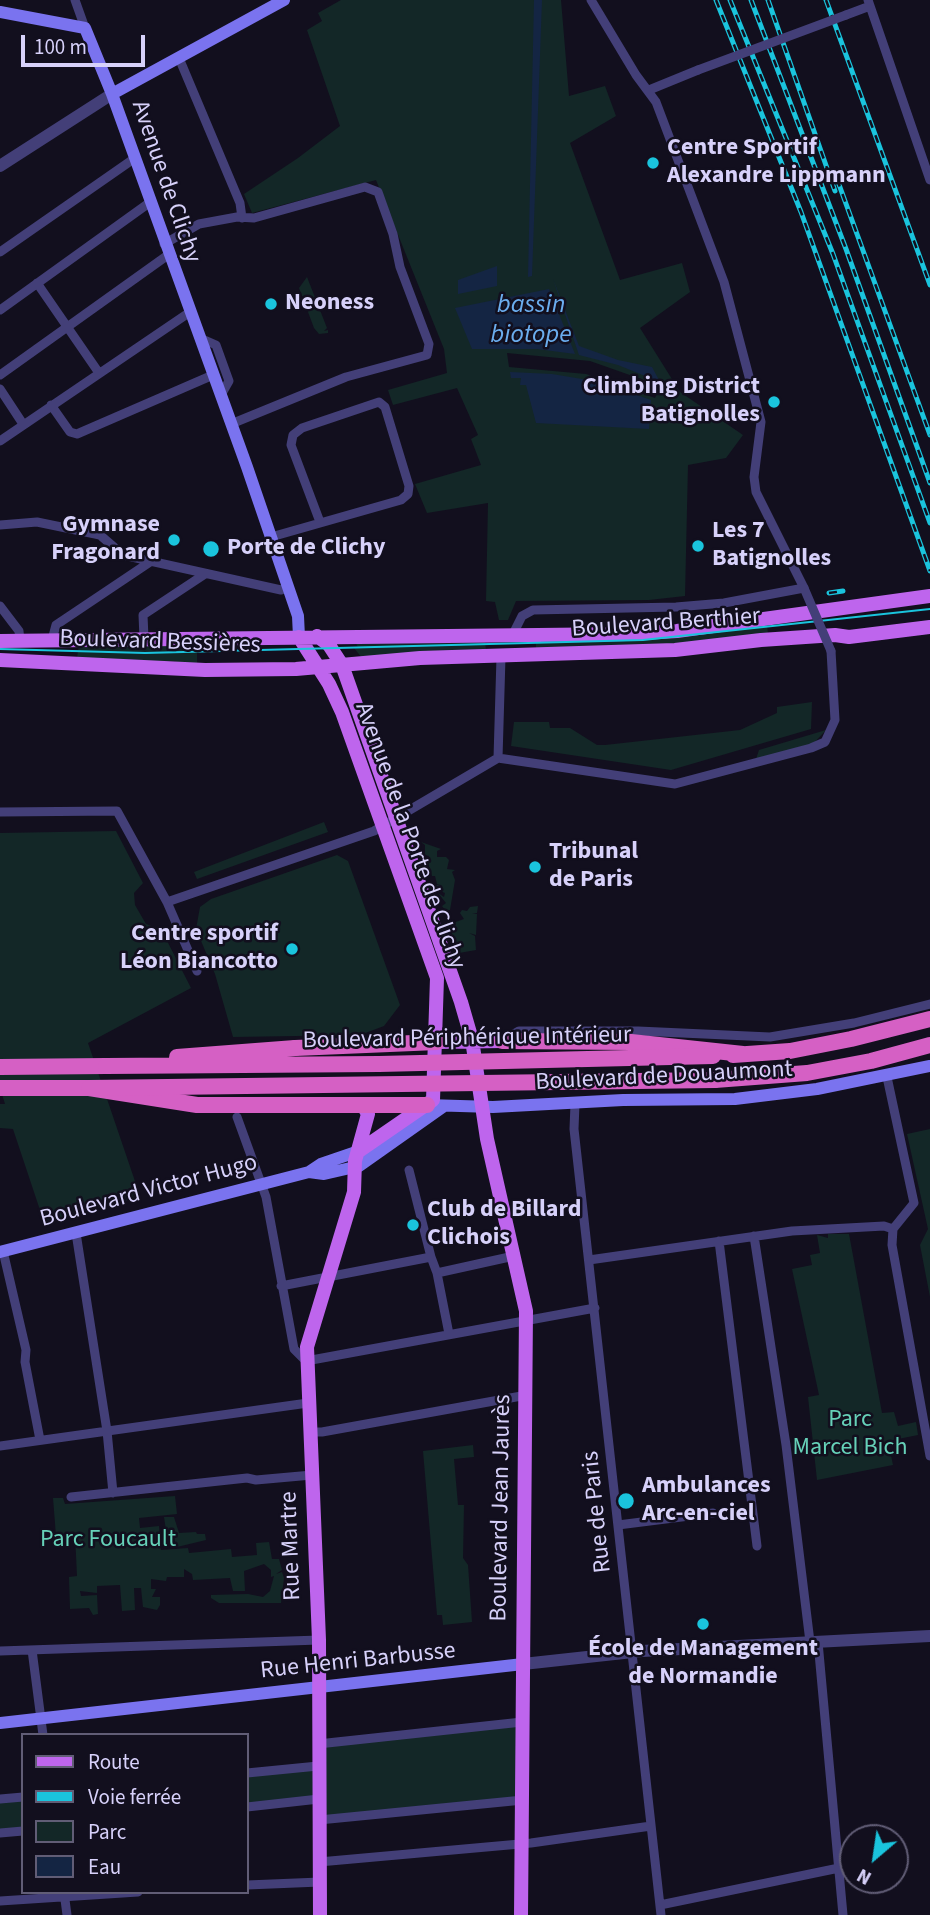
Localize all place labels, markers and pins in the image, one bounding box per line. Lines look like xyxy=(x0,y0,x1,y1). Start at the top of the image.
place label: Centre Sportif Alexandre Lippmann xyxy=(667,135,886,191)
marker: Centre Sportif Alexandre Lippmann xyxy=(645,155,661,171)
place label: Neoness xyxy=(285,290,374,318)
marker: Neoness xyxy=(263,296,279,312)
place label: Climbing District Batignolles xyxy=(583,374,760,430)
marker: Climbing District Batignolles xyxy=(766,394,782,410)
place label: Gymnase Fragonard xyxy=(51,512,160,568)
place label: Les 7 Batignolles xyxy=(712,518,831,574)
marker: Gymnase Fragonard xyxy=(166,532,182,548)
place label: Porte de Clichy xyxy=(227,535,386,563)
marker: Les 7 Batignolles xyxy=(690,538,706,554)
marker: Porte de Clichy xyxy=(201,539,221,559)
place label: Tribunal de Paris xyxy=(549,839,638,895)
marker: Tribunal de Paris xyxy=(527,859,543,875)
place label: Centre sportif Léon Biancotto xyxy=(120,921,278,977)
marker: Centre sportif Léon Biancotto xyxy=(284,941,300,957)
place label: Club de Billard Clichois xyxy=(427,1197,582,1253)
marker: Club de Billard Clichois xyxy=(405,1217,421,1233)
place label: Ambulances Arc-en-ciel xyxy=(642,1473,771,1529)
marker: Ambulances Arc-en-ciel xyxy=(616,1491,636,1511)
marker: École de Management de Normandie xyxy=(695,1616,711,1632)
place label: École de Management de Normandie xyxy=(588,1636,818,1692)

